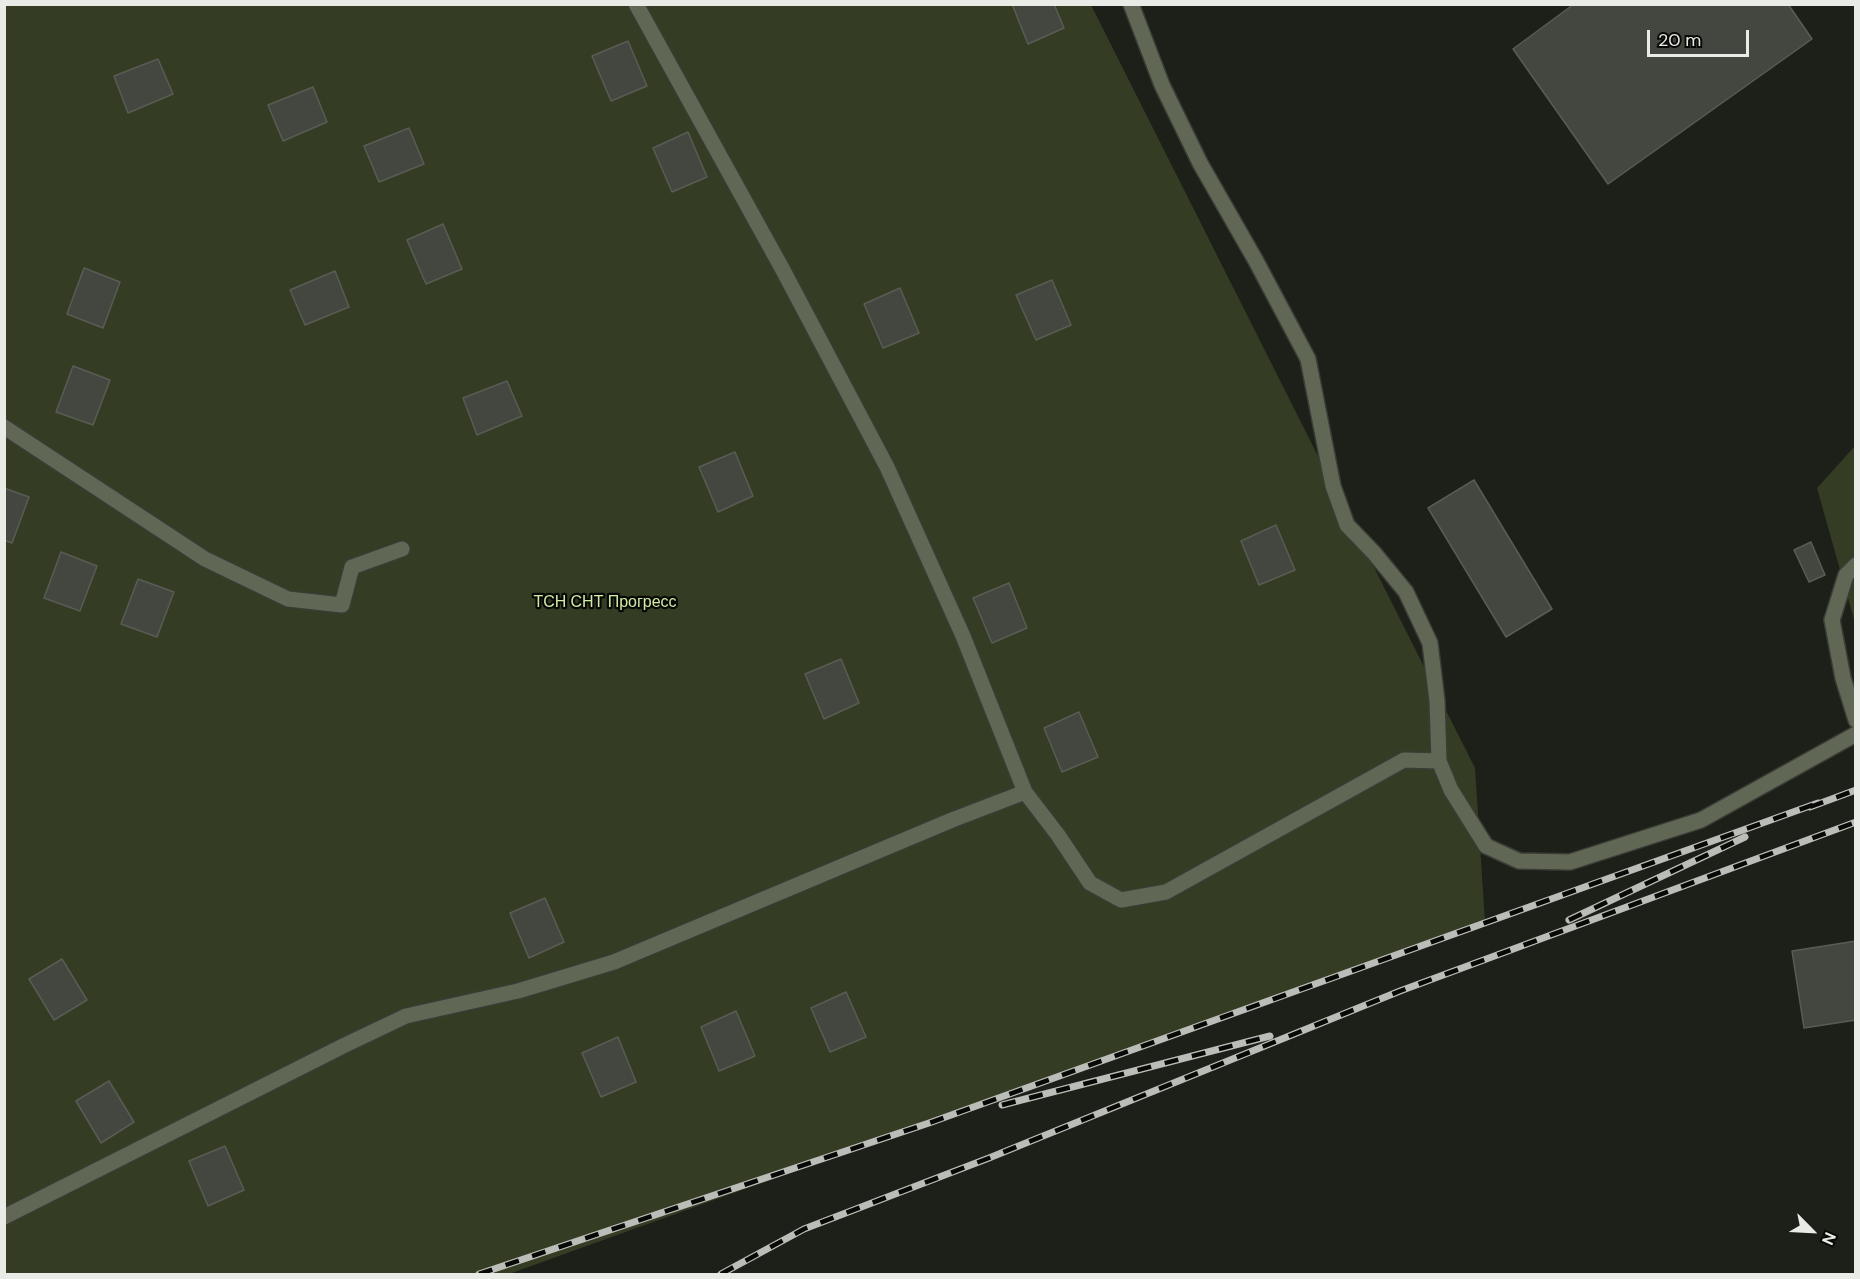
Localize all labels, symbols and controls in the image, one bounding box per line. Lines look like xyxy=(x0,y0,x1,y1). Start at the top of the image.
scale bar xyxy=(1650,18,1752,56)
text: 20 m xyxy=(1658,28,1701,52)
park label: ТСН СНТ Прогресс xyxy=(533,593,677,613)
north arrow xyxy=(1782,1201,1842,1261)
text: N xyxy=(1817,1229,1841,1248)

